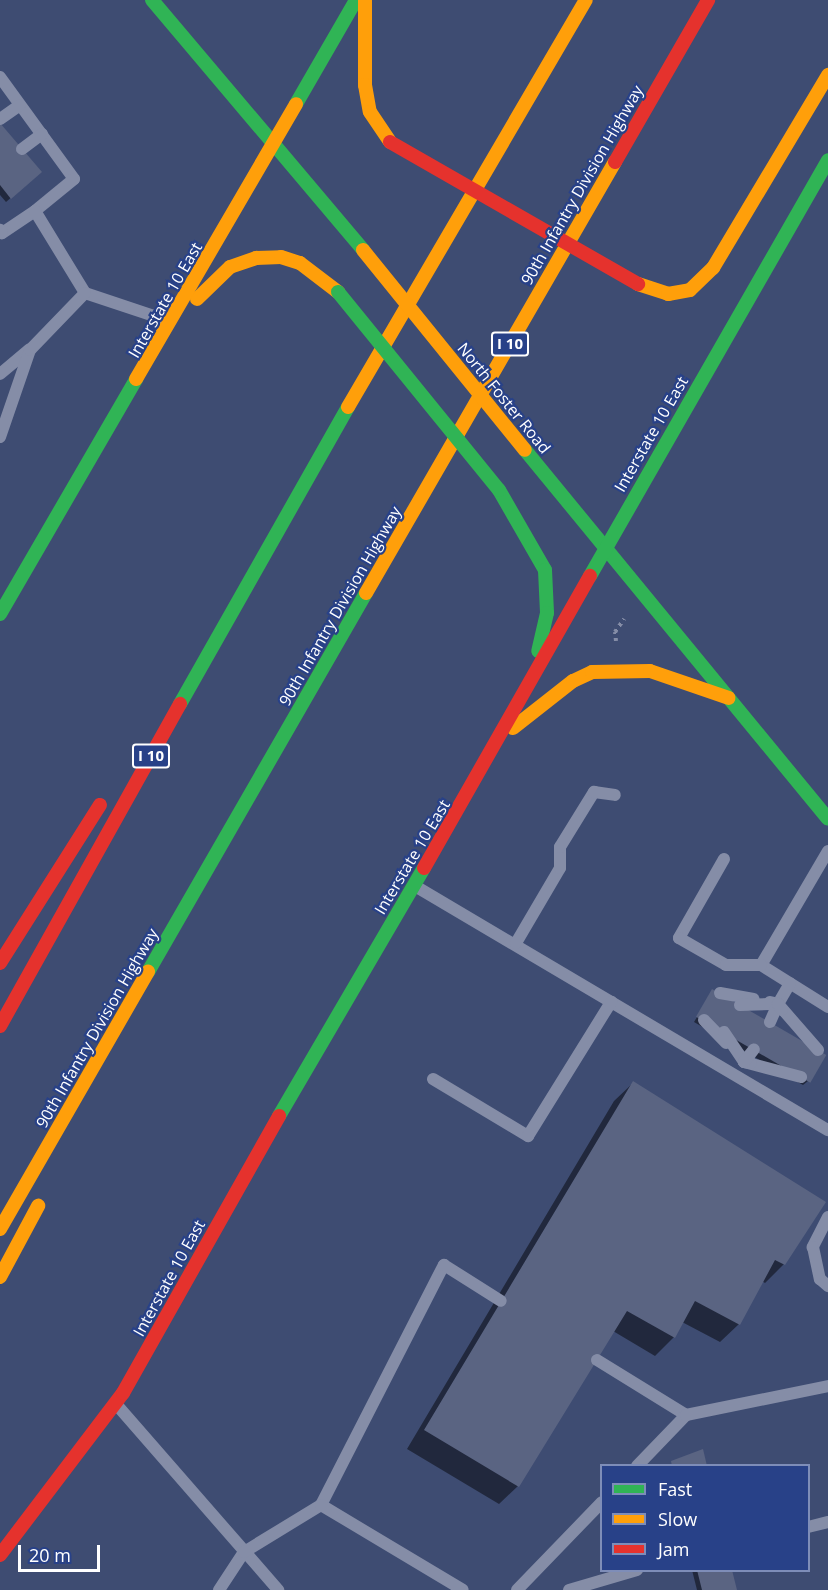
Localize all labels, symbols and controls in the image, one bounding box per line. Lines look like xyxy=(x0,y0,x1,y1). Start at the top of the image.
street label: 90th Infantry Division Highway xyxy=(517,82,647,288)
street label: Interstate 10 East xyxy=(124,239,206,361)
road number: I 10 xyxy=(490,332,530,356)
street label: North Foster Road xyxy=(453,339,555,457)
street label: Interstate 10 East xyxy=(610,373,692,495)
street label: 90th Infantry Division Highway xyxy=(275,503,405,709)
road number: I 10 xyxy=(132,744,170,768)
street label: Interstate 10 East xyxy=(370,796,454,918)
street label: 90th Infantry Division Highway xyxy=(32,925,162,1131)
street label: Interstate 10 East xyxy=(129,1216,209,1340)
legend xyxy=(600,1464,810,1572)
text: Fast xyxy=(658,1477,692,1501)
text: Slow xyxy=(658,1507,697,1531)
scale bar xyxy=(21,1533,104,1571)
text: Jam xyxy=(658,1537,690,1561)
text: 20 m xyxy=(29,1543,71,1567)

